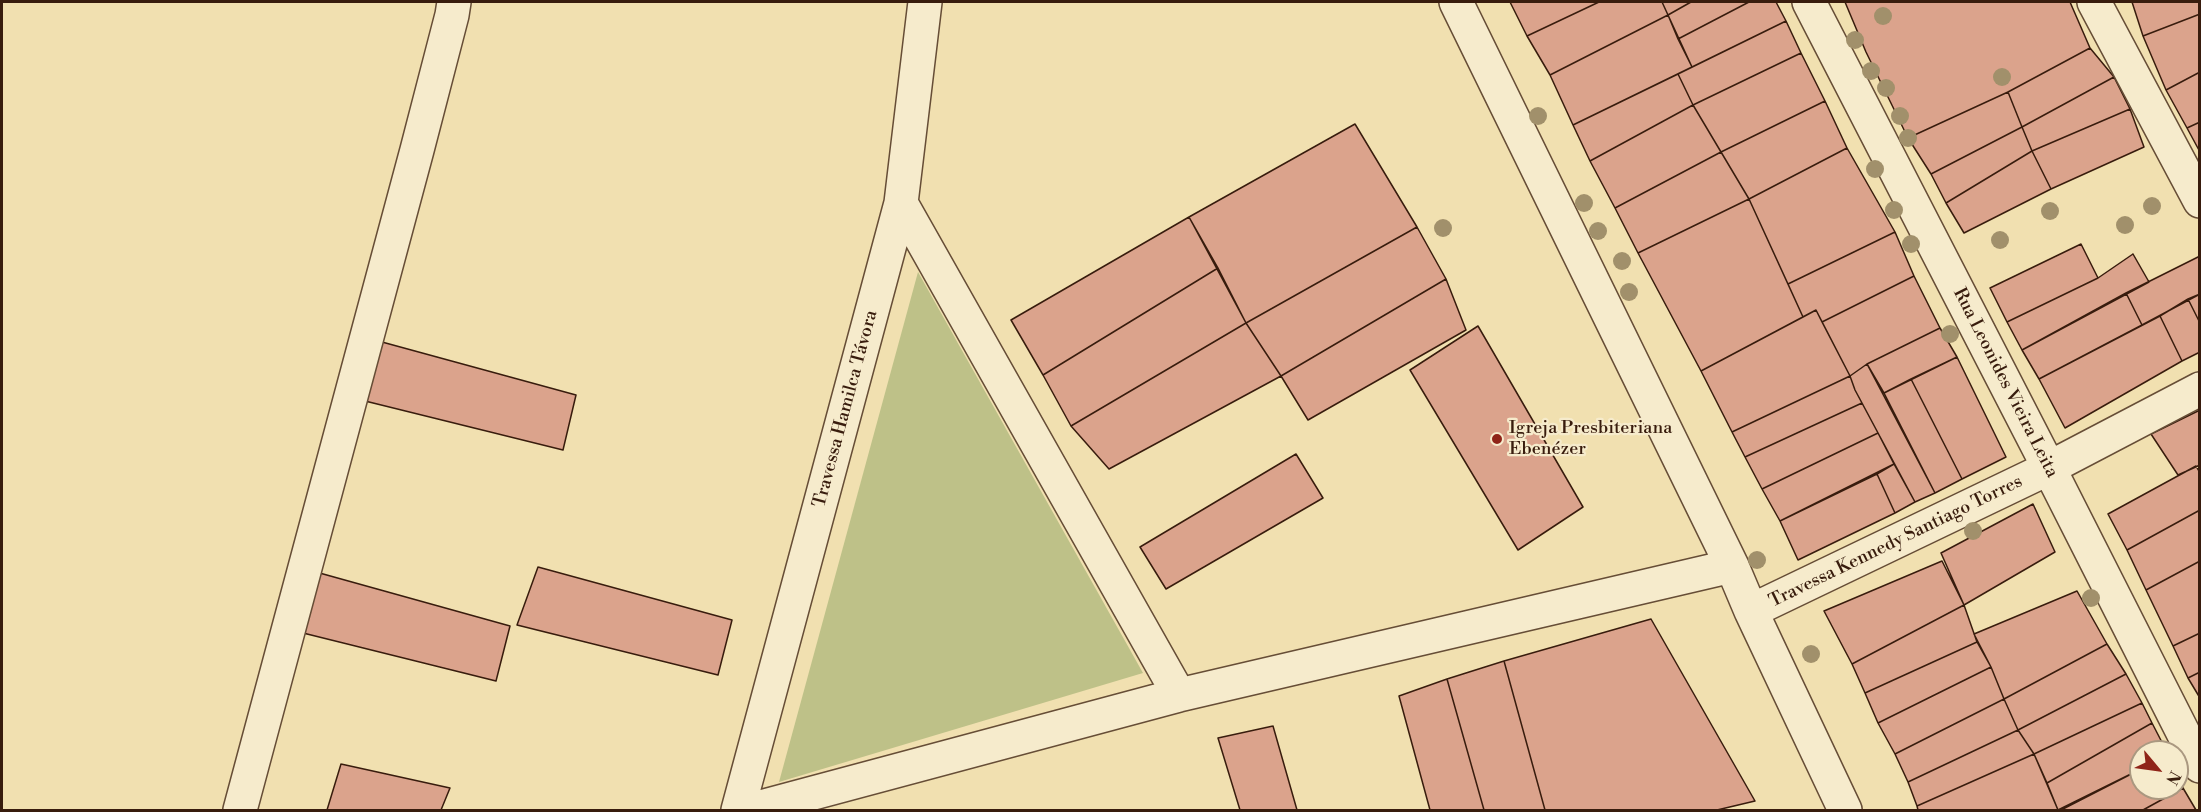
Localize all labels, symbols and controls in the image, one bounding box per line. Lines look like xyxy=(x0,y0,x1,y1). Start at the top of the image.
street label: Rua Leonides Vieira Leita xyxy=(1948,285,2062,481)
street label: Travessa Hamilca Távora xyxy=(809,308,883,510)
place label: Igreja Presbiteriana Ebenézer xyxy=(1509,418,1672,460)
marker: Igreja Presbiteriana Ebenézer xyxy=(1490,432,1504,446)
street label: Travessa Kennedy Santiago Torres xyxy=(1766,471,2026,613)
north arrow xyxy=(2129,740,2189,800)
text: N xyxy=(2161,767,2185,788)

